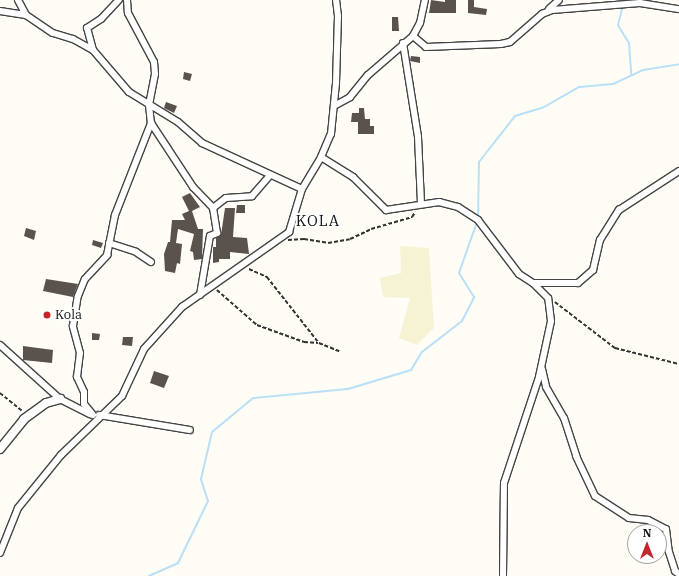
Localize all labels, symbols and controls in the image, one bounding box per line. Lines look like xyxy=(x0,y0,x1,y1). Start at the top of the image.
district label: KOLA xyxy=(296,212,340,230)
place label: Kola xyxy=(55,307,82,323)
marker: Kola xyxy=(42,310,52,320)
north arrow xyxy=(627,524,667,564)
text: N xyxy=(643,526,651,540)

